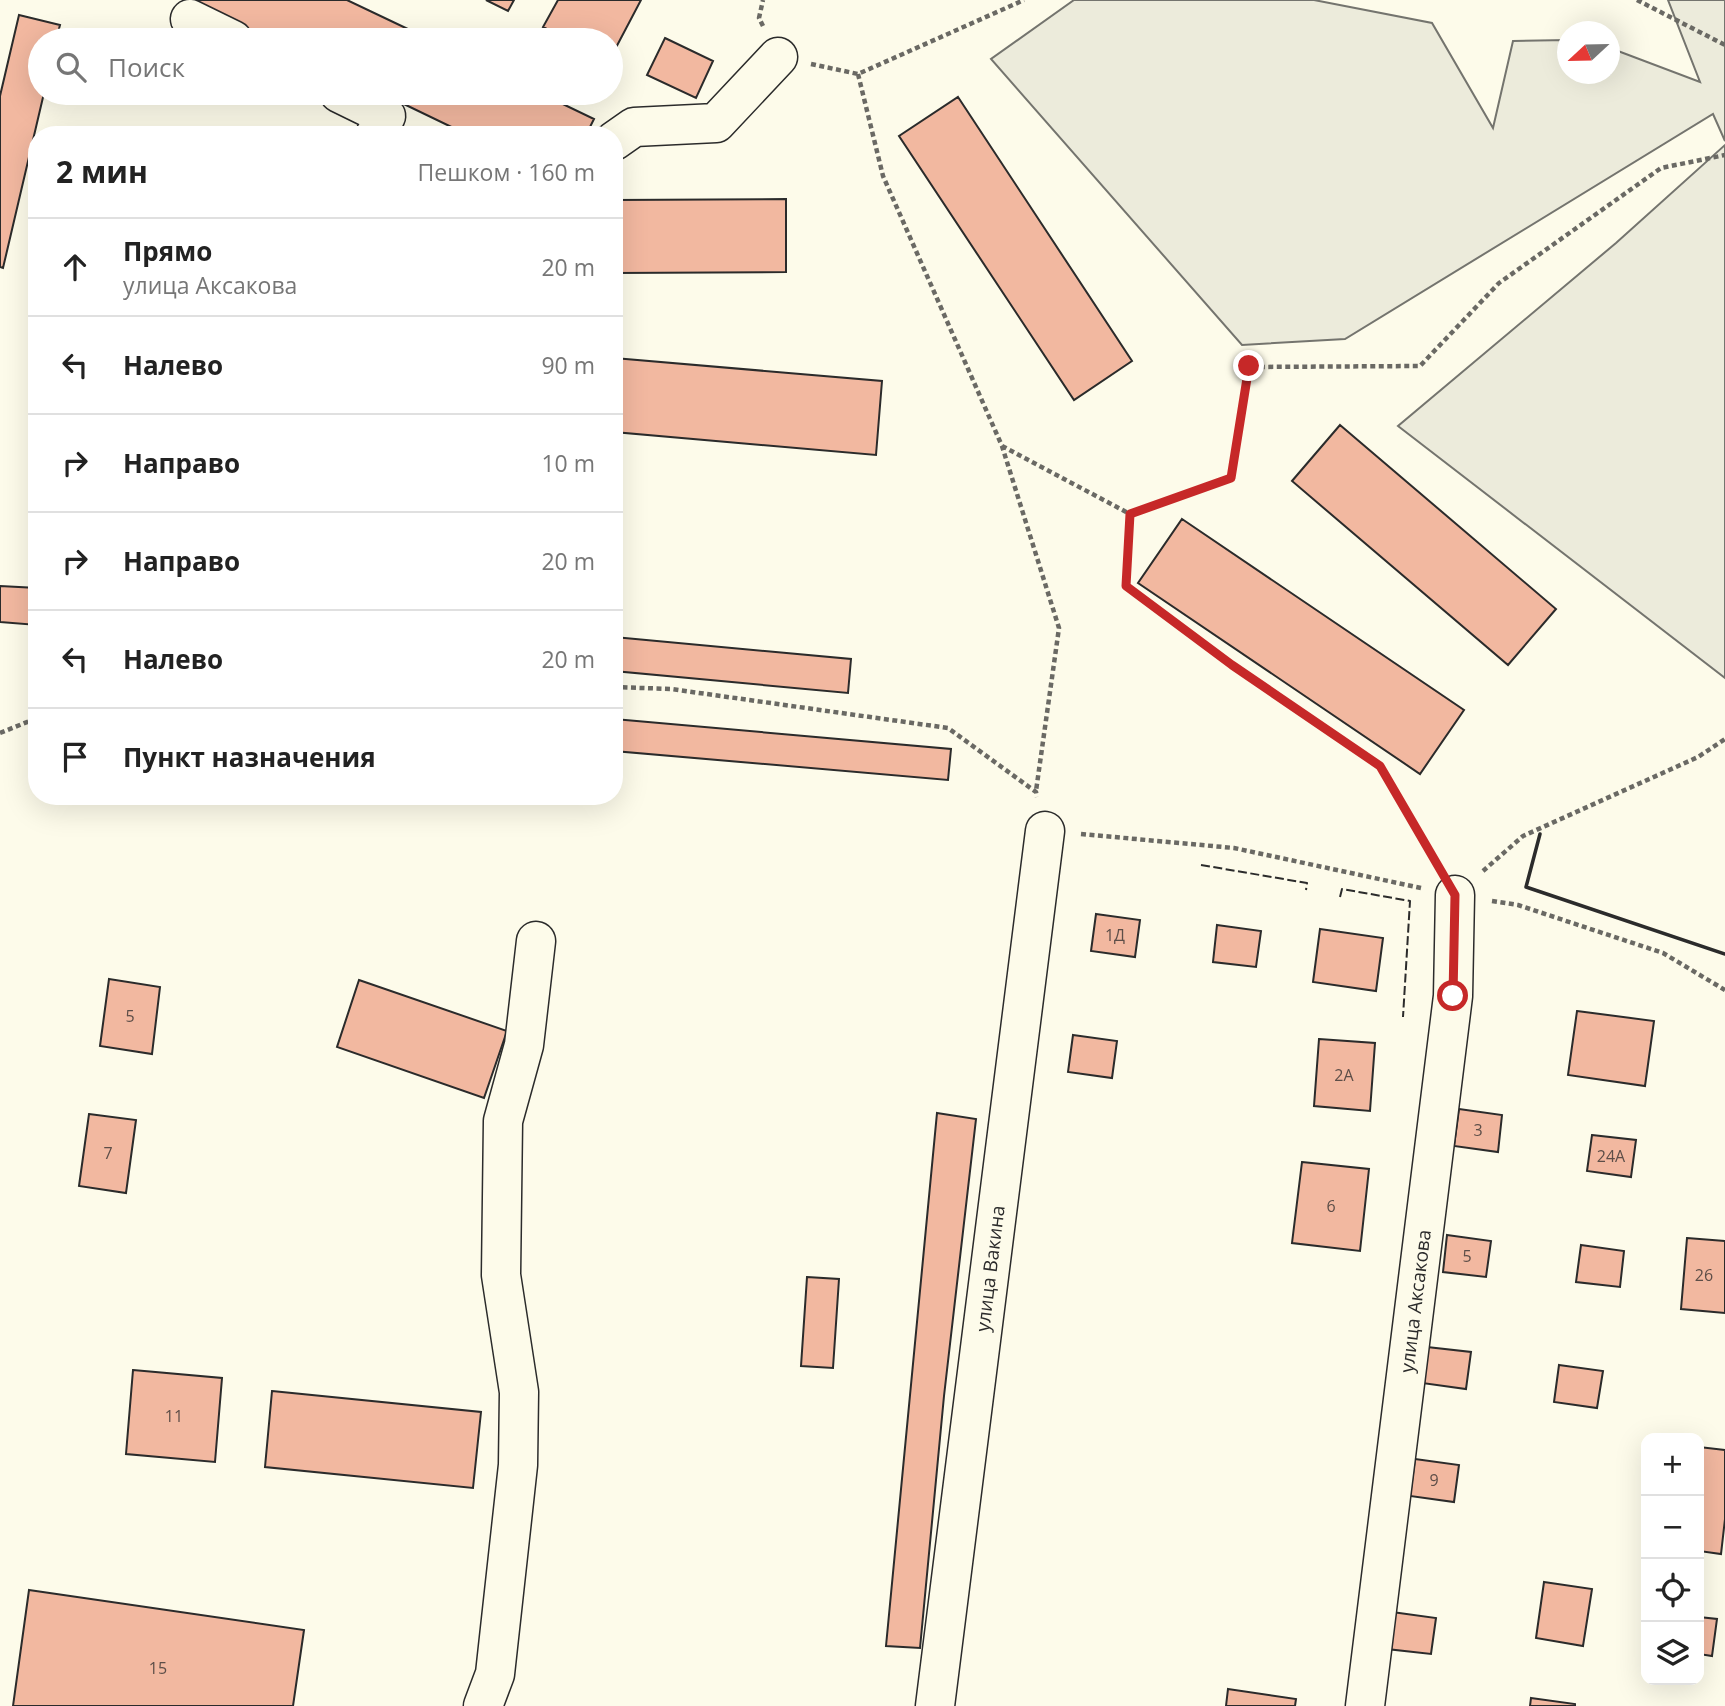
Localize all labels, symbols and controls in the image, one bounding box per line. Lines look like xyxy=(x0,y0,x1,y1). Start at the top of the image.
north arrow xyxy=(1557,21,1620,84)
search box xyxy=(28,28,623,105)
icon: search xyxy=(52,48,90,86)
text: Поиск xyxy=(108,49,185,85)
text: 2 мин xyxy=(56,151,148,192)
text: Пешком · 160 m xyxy=(418,156,595,188)
text: Прямо xyxy=(123,233,212,269)
icon: ahead xyxy=(56,248,94,286)
text: 20 m xyxy=(541,251,595,283)
text: улица Аксакова xyxy=(123,269,297,301)
icon: left xyxy=(56,346,94,384)
text: Налево xyxy=(123,347,223,383)
text: 90 m xyxy=(541,349,595,381)
route end xyxy=(1233,350,1264,381)
icon: right xyxy=(56,444,94,482)
text: Направо xyxy=(123,445,240,481)
text: 10 m xyxy=(541,447,595,479)
icon: right xyxy=(56,542,94,580)
text: Направо xyxy=(123,543,240,579)
text: 20 m xyxy=(541,545,595,577)
icon: left xyxy=(56,640,94,678)
text: Налево xyxy=(123,641,223,677)
text: 20 m xyxy=(541,643,595,675)
icon: arrive xyxy=(56,738,94,776)
text: Пункт назначения xyxy=(123,739,376,775)
house number: 1Д xyxy=(1105,924,1125,946)
route start xyxy=(1437,980,1468,1011)
house number: 5 xyxy=(125,1005,135,1027)
house number: 2А xyxy=(1334,1064,1355,1086)
house number: 3 xyxy=(1473,1119,1483,1141)
house number: 7 xyxy=(103,1142,113,1164)
house number: 24А xyxy=(1597,1145,1626,1167)
house number: 6 xyxy=(1326,1195,1336,1217)
street label: улица Вакина xyxy=(969,1204,1011,1333)
street label: улица Аксакова xyxy=(1393,1228,1437,1374)
house number: 5 xyxy=(1462,1245,1472,1267)
house number: 26 xyxy=(1695,1264,1713,1286)
house number: 11 xyxy=(165,1405,183,1427)
map controls xyxy=(1641,1433,1704,1685)
button: + xyxy=(1641,1433,1704,1496)
house number: 9 xyxy=(1429,1469,1439,1491)
button: − xyxy=(1641,1496,1704,1559)
button: locate xyxy=(1641,1559,1704,1622)
button: layers xyxy=(1641,1622,1704,1685)
house number: 15 xyxy=(149,1657,167,1679)

